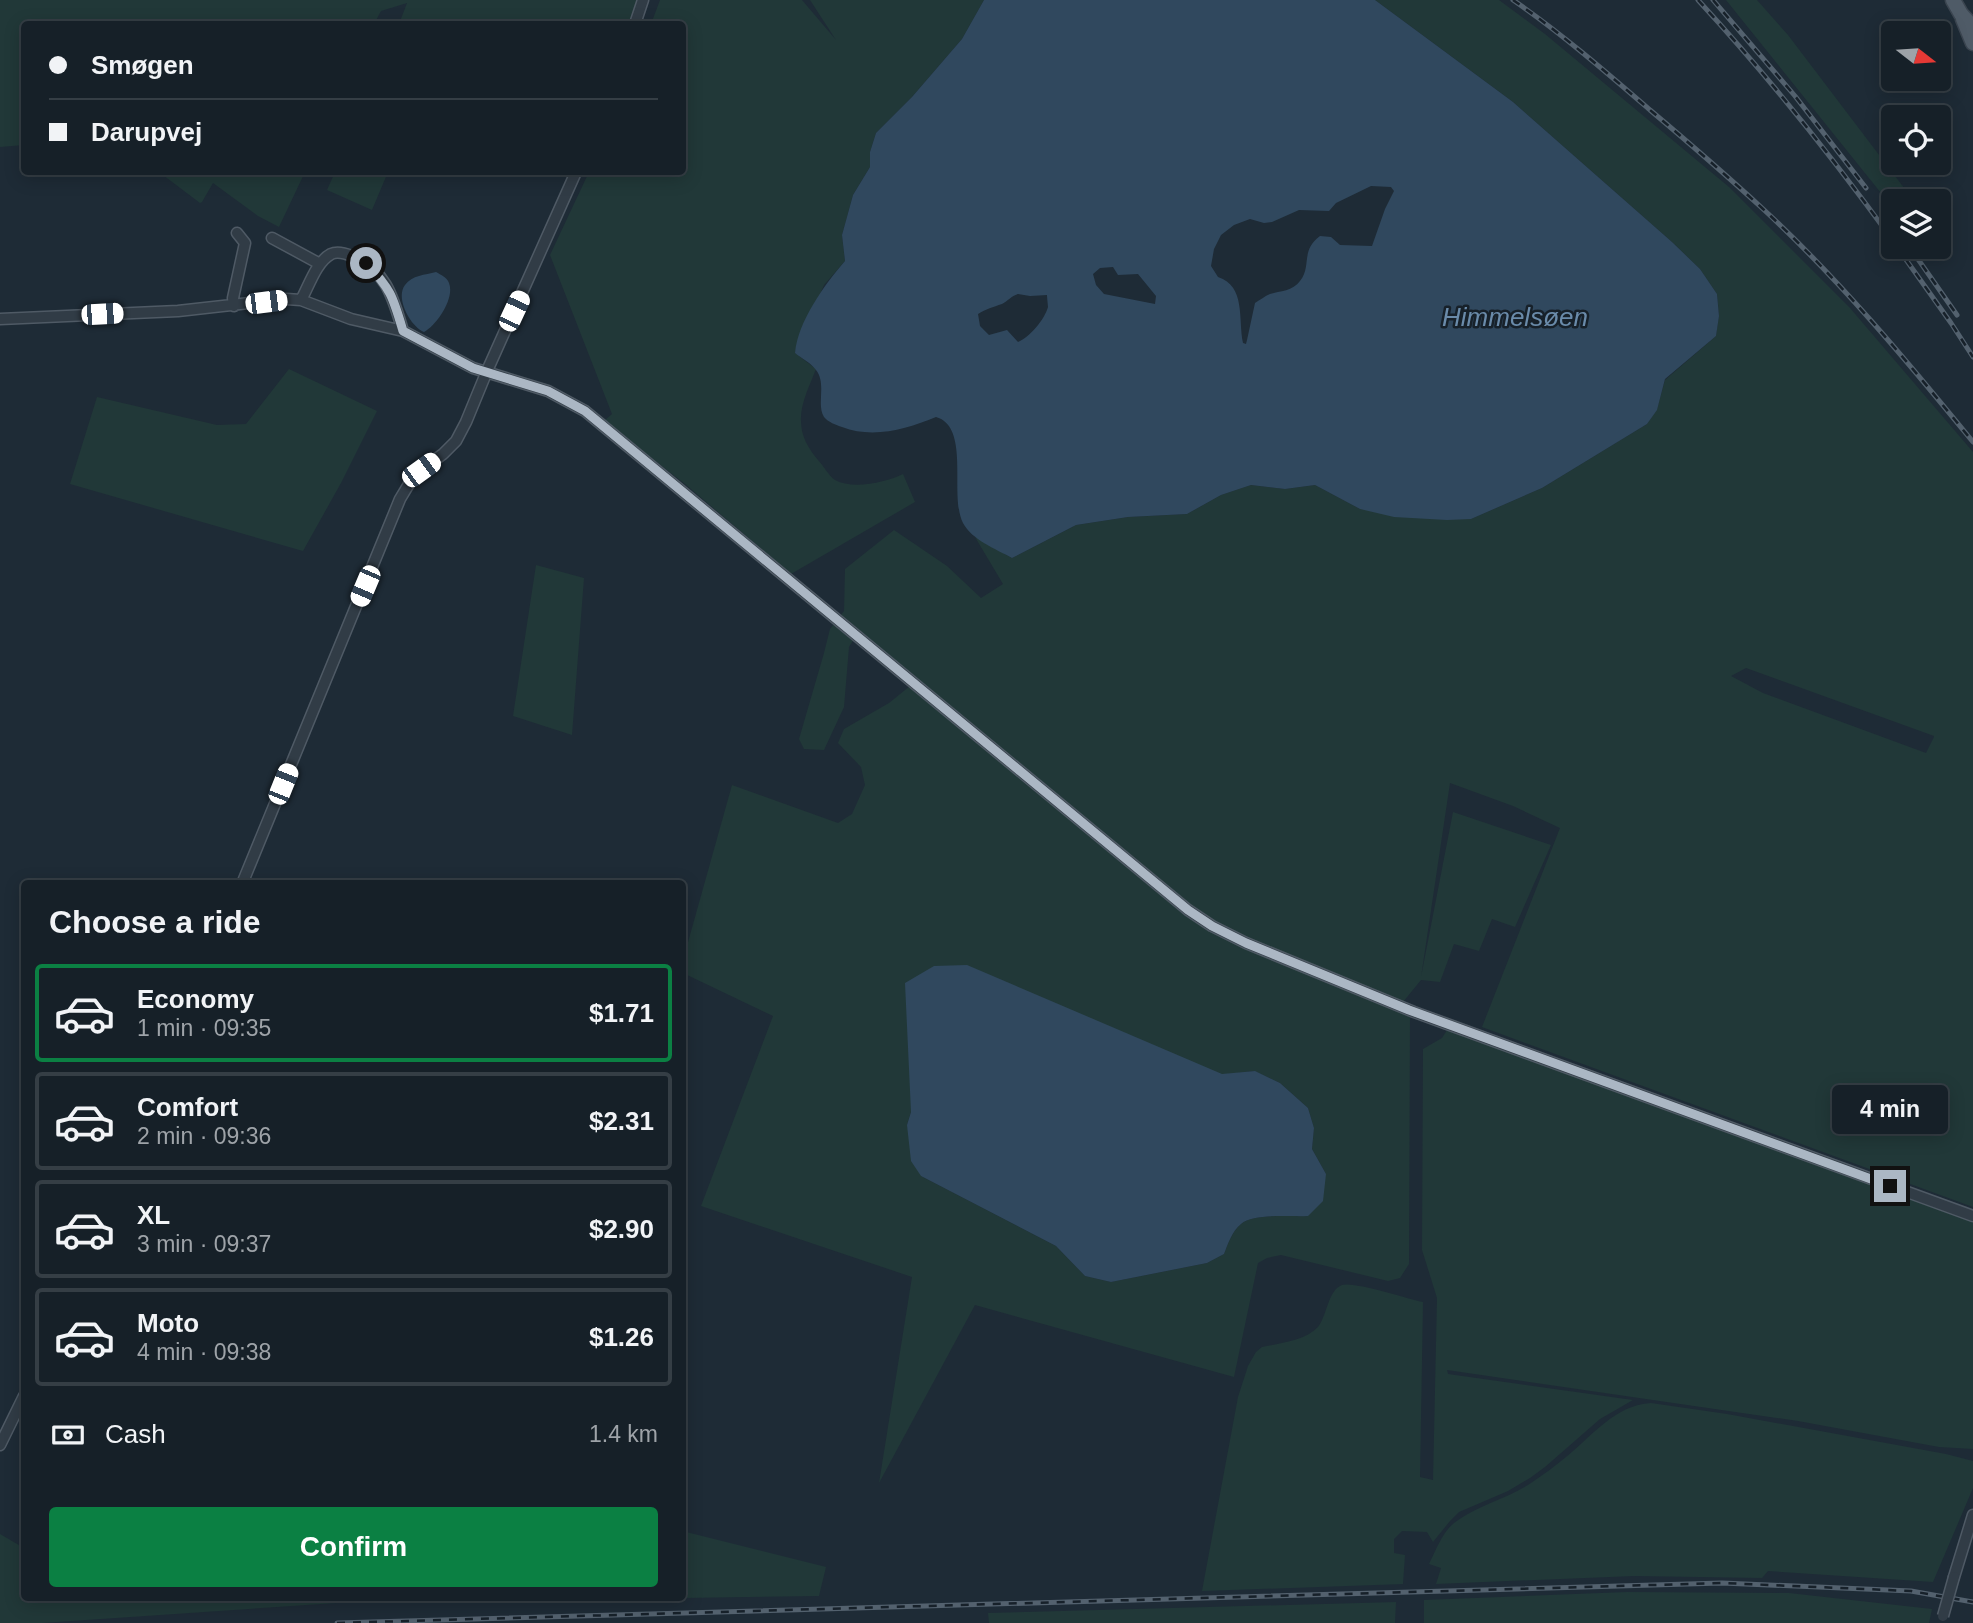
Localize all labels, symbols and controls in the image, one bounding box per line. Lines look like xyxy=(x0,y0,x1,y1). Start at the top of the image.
north arrow xyxy=(1881,21,1951,91)
map controls xyxy=(1881,21,1951,259)
text: Smøgen xyxy=(91,50,194,80)
button: locate xyxy=(1881,105,1951,175)
text: Darupvej xyxy=(91,117,202,147)
button: layers xyxy=(1881,189,1951,259)
route start xyxy=(350,247,382,279)
car xyxy=(496,288,533,334)
car xyxy=(244,289,289,315)
car xyxy=(81,302,124,326)
water label: Himmelsøen xyxy=(1442,302,1588,332)
car xyxy=(398,449,445,491)
car xyxy=(348,563,383,609)
car xyxy=(266,761,301,807)
text: Choose a ride xyxy=(49,904,261,940)
icon: car xyxy=(53,982,116,1045)
text: Economy xyxy=(137,984,254,1014)
text: $1.71 xyxy=(589,998,654,1028)
text: 1 min · 09:35 xyxy=(137,1015,271,1041)
callout: 4 min xyxy=(1832,1084,1948,1134)
icon: car xyxy=(53,1090,116,1153)
text: Comfort xyxy=(137,1092,238,1122)
text: 4 min xyxy=(1860,1096,1920,1122)
text: $2.31 xyxy=(589,1106,654,1136)
text: 2 min · 09:36 xyxy=(137,1123,271,1149)
route end xyxy=(1874,1170,1906,1202)
icon: car xyxy=(53,1198,116,1261)
text: XL xyxy=(137,1200,170,1230)
text: $2.90 xyxy=(589,1214,654,1244)
text: 3 min · 09:37 xyxy=(137,1231,271,1257)
icon: car xyxy=(53,1306,116,1369)
text: Moto xyxy=(137,1308,199,1338)
text: $1.26 xyxy=(589,1322,654,1352)
text: 4 min · 09:38 xyxy=(137,1339,271,1365)
icon: cash xyxy=(49,1416,87,1454)
text: Cash xyxy=(105,1419,166,1449)
text: 1.4 km xyxy=(589,1421,658,1447)
button: Confirm xyxy=(49,1507,658,1587)

